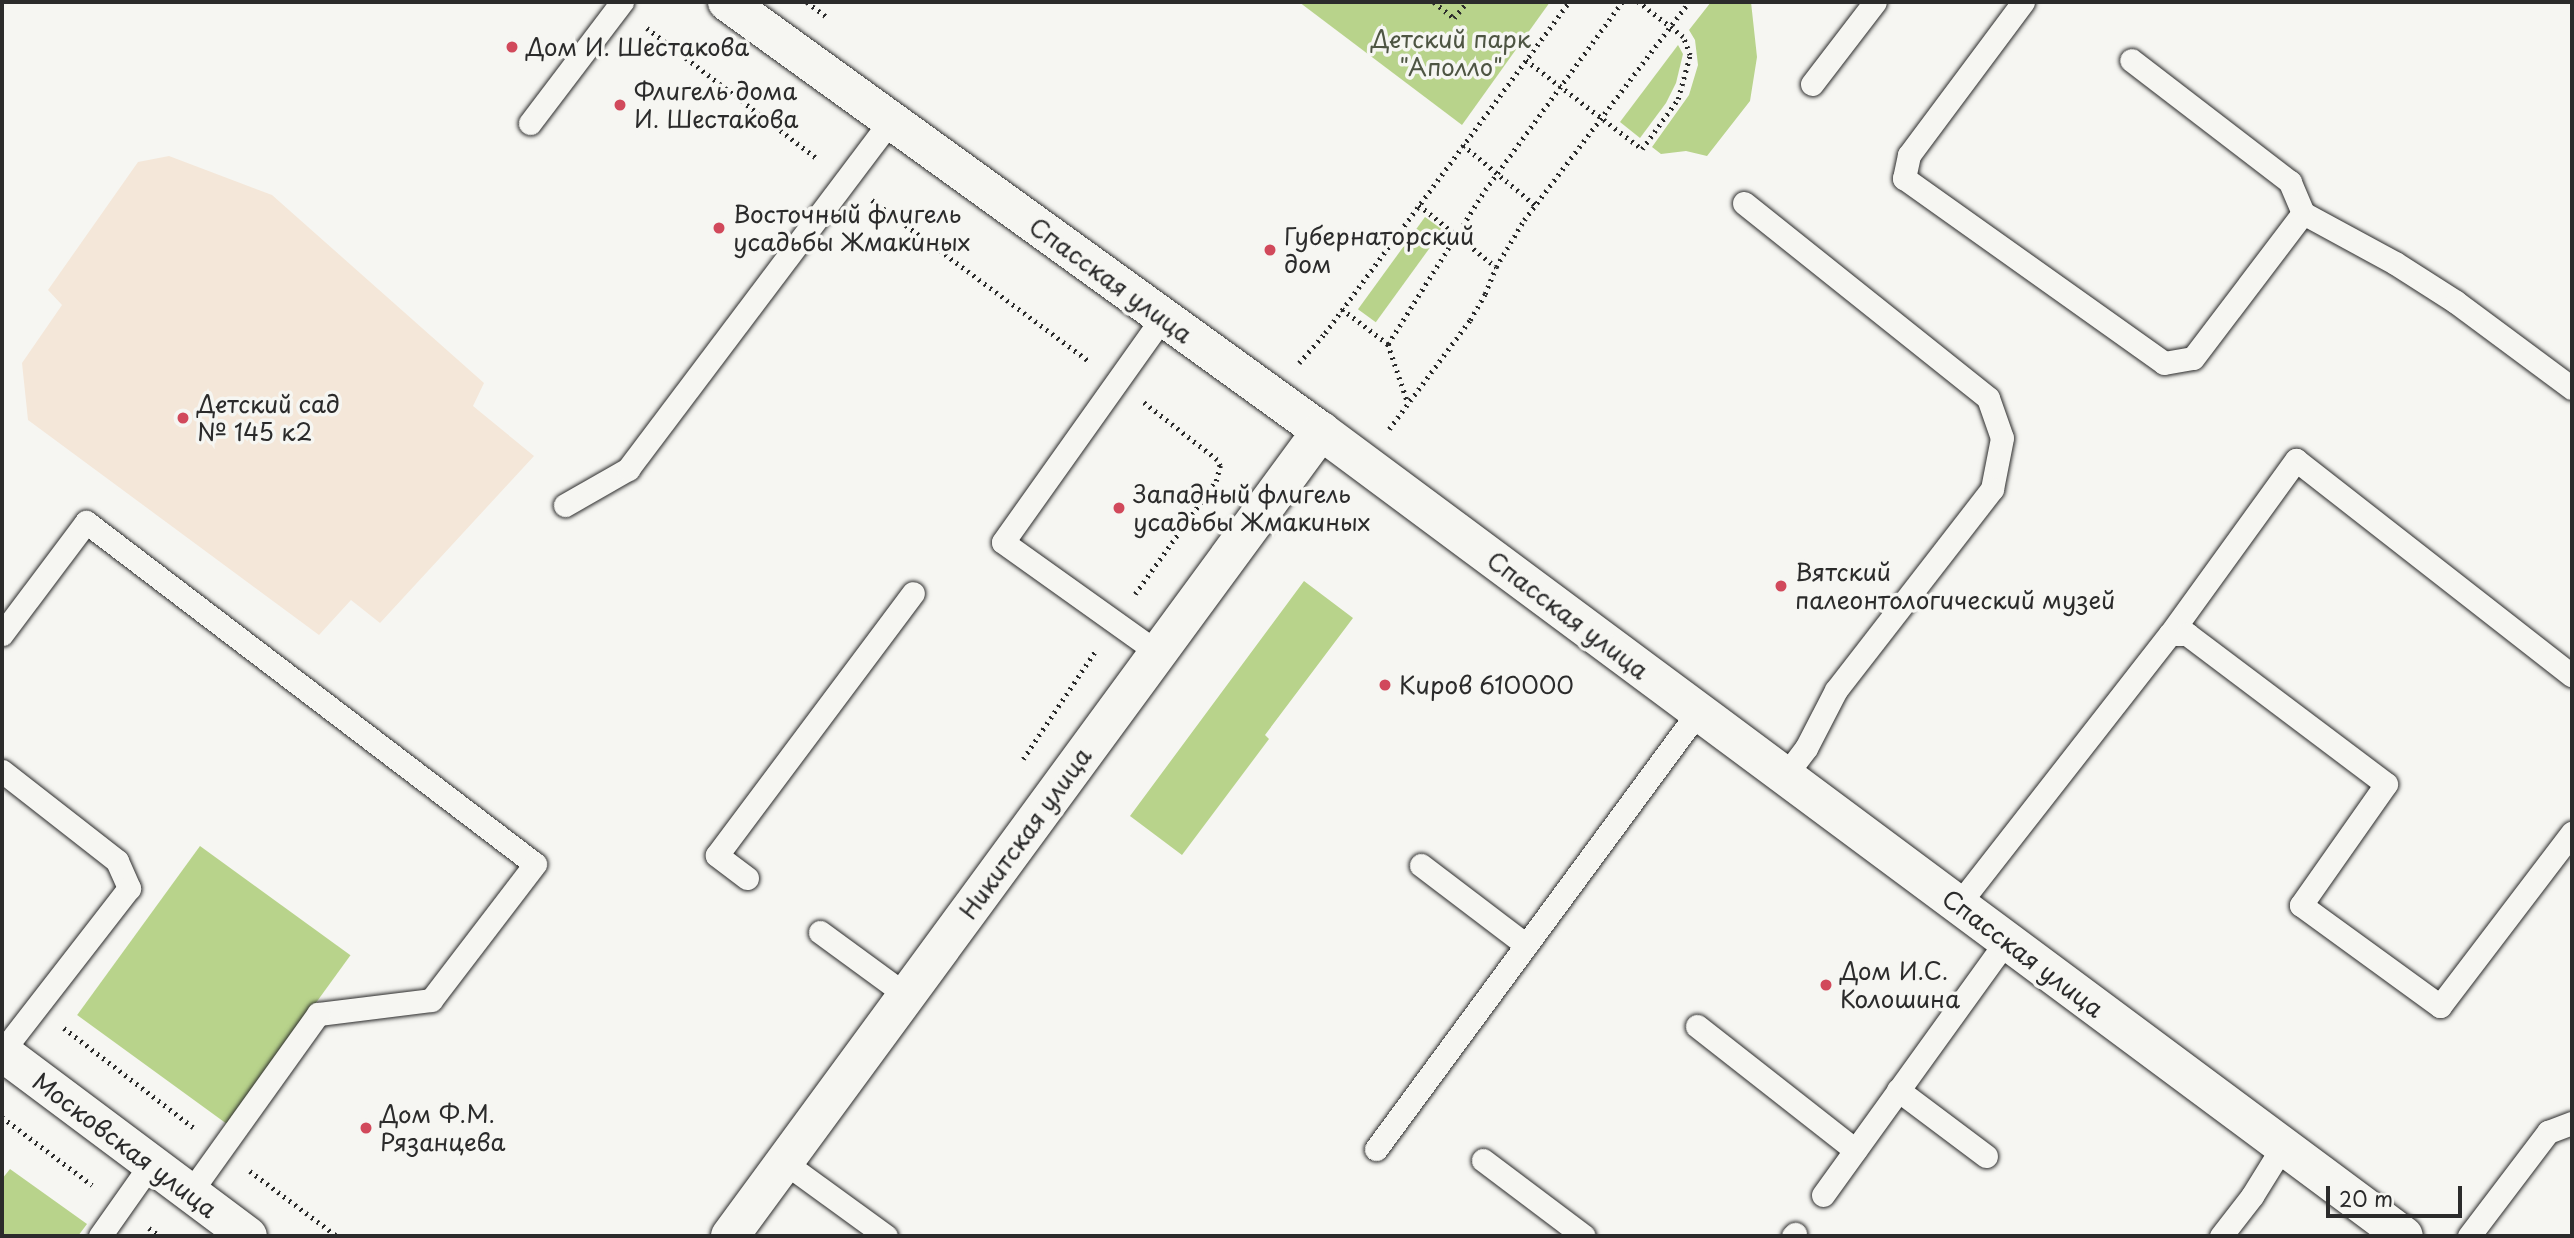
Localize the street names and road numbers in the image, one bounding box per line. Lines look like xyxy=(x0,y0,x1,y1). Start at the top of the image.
street label: Спасская улица xyxy=(1024,211,1198,349)
street label: Спасская улица xyxy=(1482,545,1654,685)
street label: Никитская улица xyxy=(953,741,1097,925)
street label: Спасская улица xyxy=(1937,883,2109,1023)
street label: Московская улица xyxy=(27,1066,223,1224)

